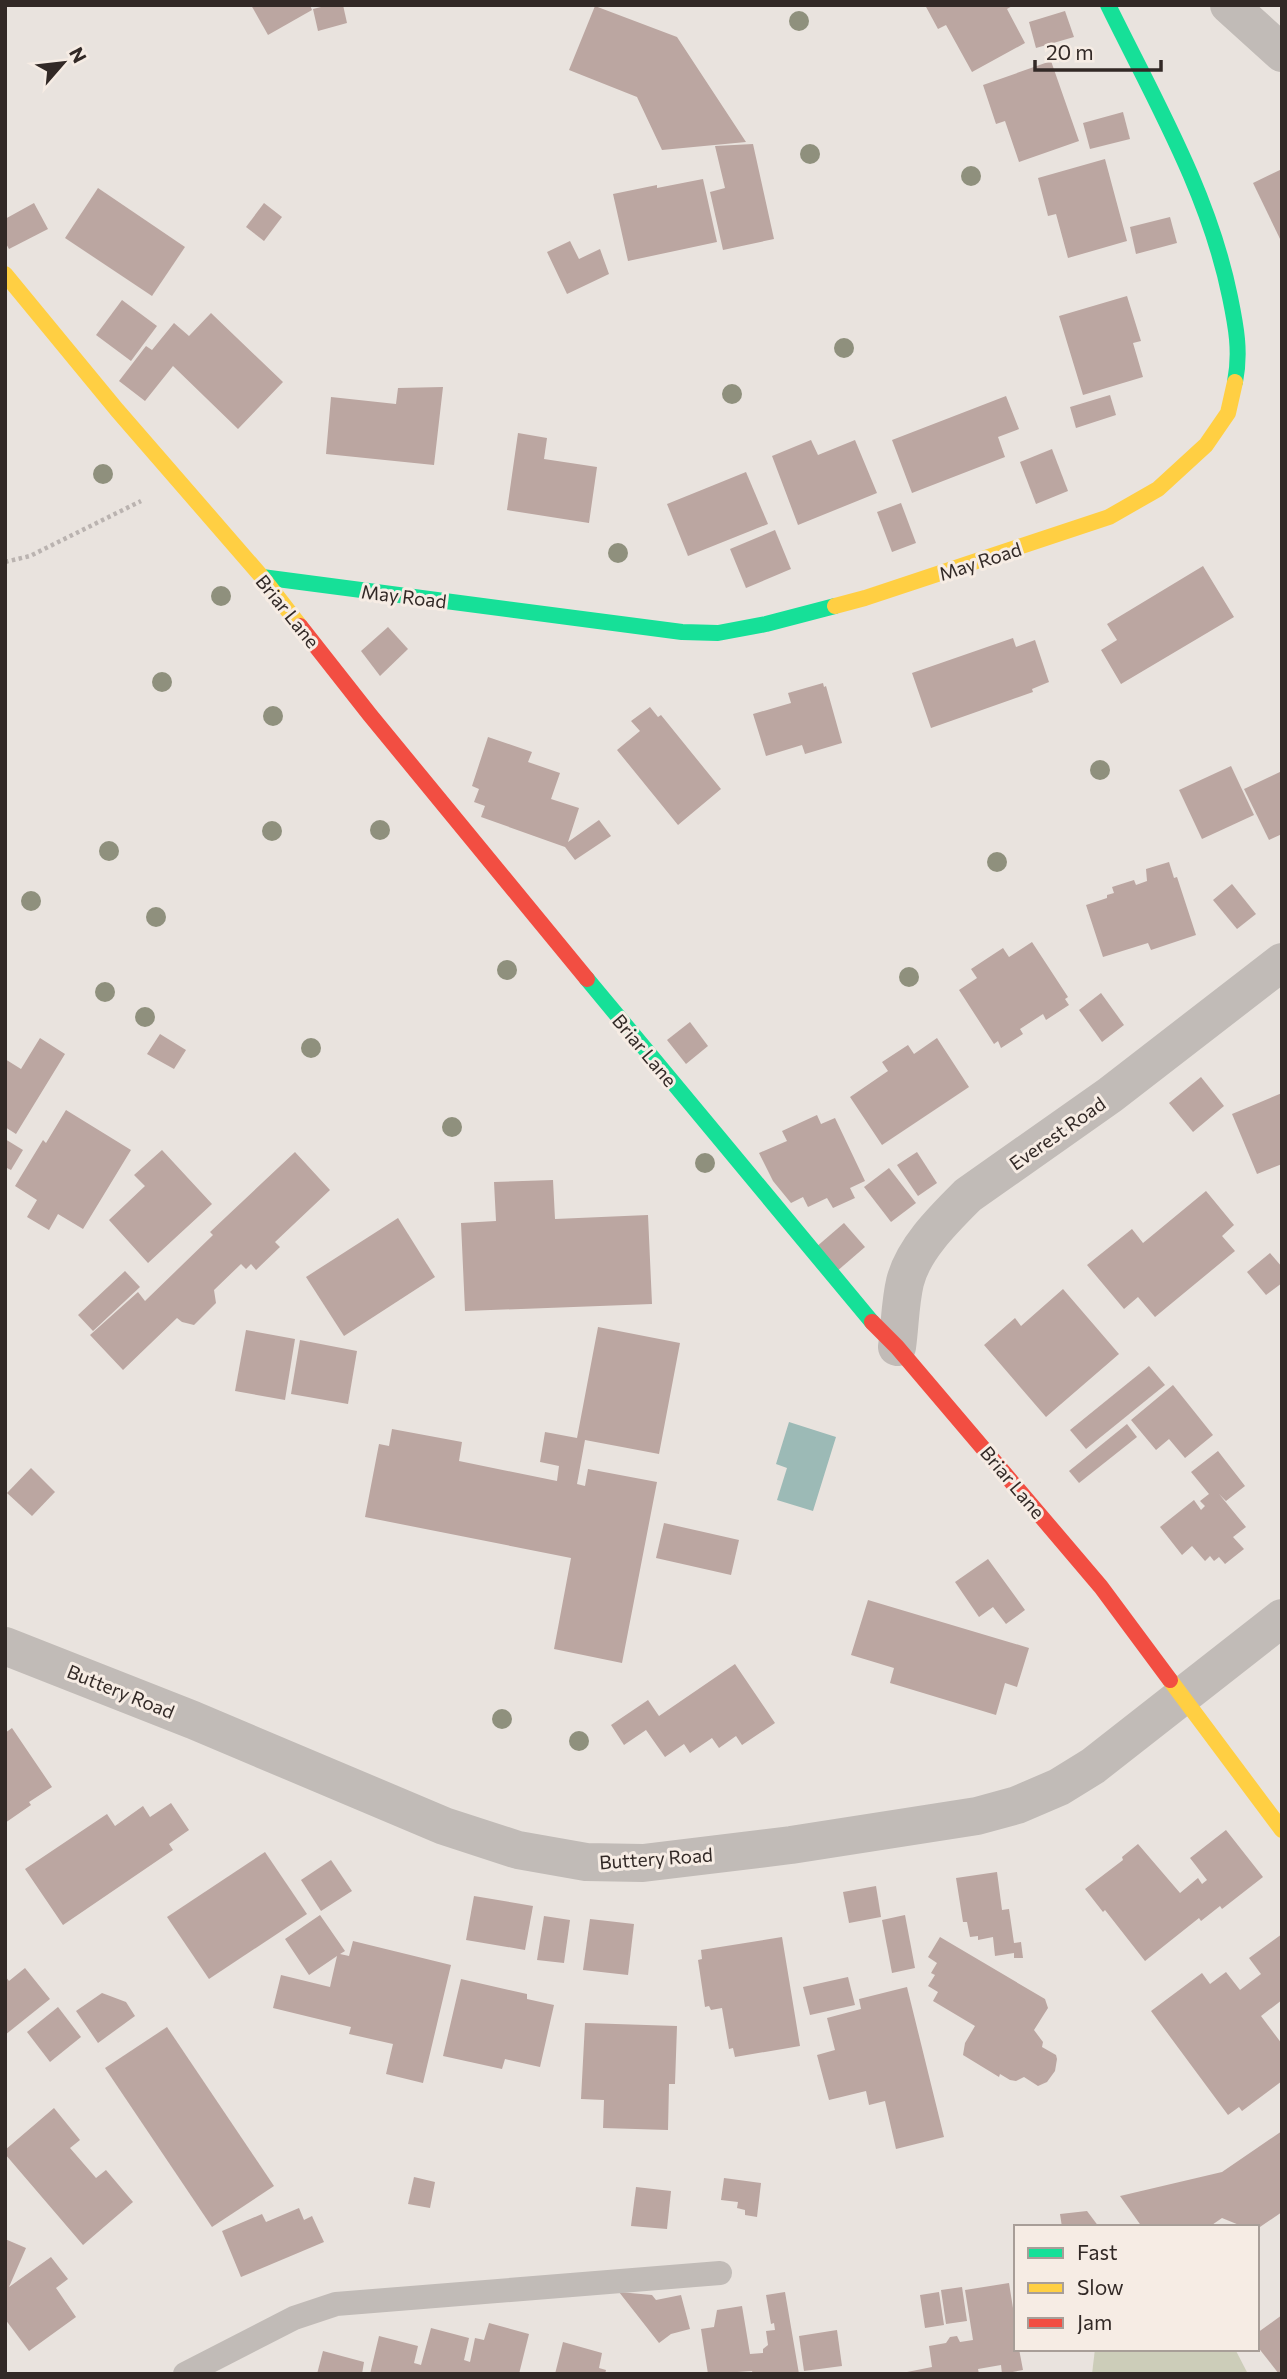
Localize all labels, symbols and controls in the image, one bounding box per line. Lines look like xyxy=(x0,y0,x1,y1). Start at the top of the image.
north arrow xyxy=(28,28,98,98)
scale bar xyxy=(1035,28,1161,72)
text: 20 m xyxy=(1046,39,1094,64)
text: N xyxy=(65,43,92,66)
street label: May Road xyxy=(936,537,1024,585)
street label: Briar Lane xyxy=(251,570,325,652)
street label: May Road xyxy=(360,579,448,613)
street label: Briar Lane xyxy=(608,1009,682,1091)
street label: Everest Road xyxy=(1004,1091,1110,1175)
street label: Briar Lane xyxy=(976,1441,1050,1523)
street label: Buttery Road xyxy=(64,1659,178,1723)
street label: Buttery Road xyxy=(598,1843,714,1873)
legend xyxy=(1014,2225,1259,2351)
text: Fast xyxy=(1077,2239,1118,2264)
text: Slow xyxy=(1077,2274,1124,2299)
text: Jam xyxy=(1077,2309,1112,2334)

